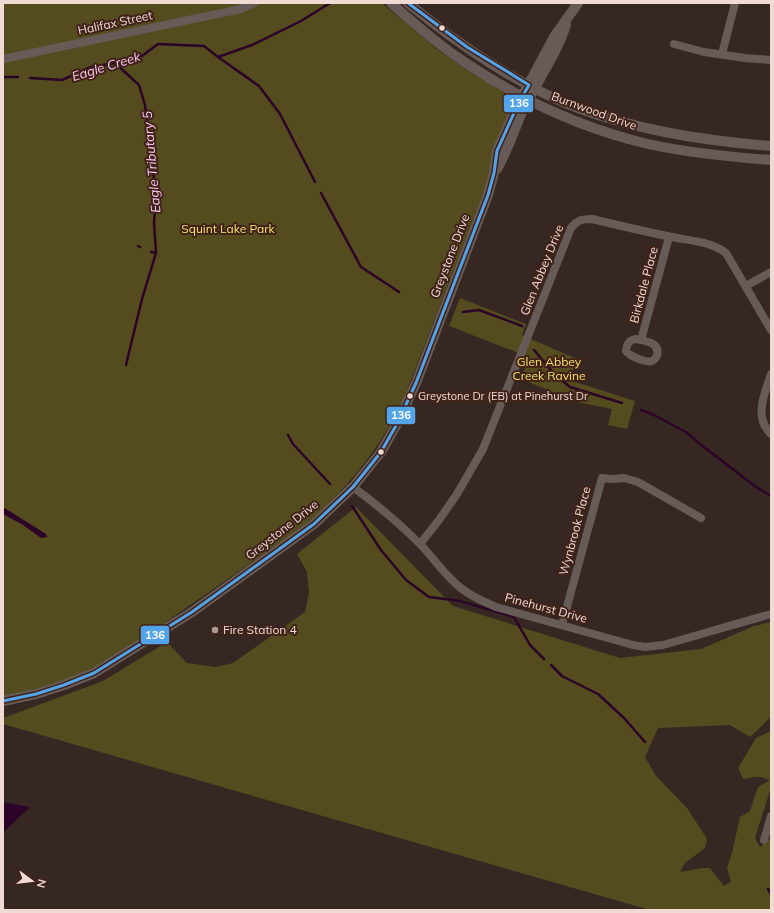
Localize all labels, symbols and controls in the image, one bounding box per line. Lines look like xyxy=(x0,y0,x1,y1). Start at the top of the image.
street label: Halifax Street xyxy=(76,7,154,38)
unlabelled marker xyxy=(437,23,447,33)
water label: Eagle Creek xyxy=(70,48,143,84)
street label: Burnwood Drive xyxy=(549,88,639,133)
line badge: 136 xyxy=(503,94,534,113)
text: 136 xyxy=(509,96,529,110)
water label: Eagle Tributary 5 xyxy=(139,110,163,214)
street label: Greystone Drive xyxy=(427,212,472,300)
park label: Squint Lake Park xyxy=(181,221,276,236)
street label: Glen Abbey Drive xyxy=(517,222,567,317)
street label: Birkdale Place xyxy=(626,245,661,325)
park label: Glen Abbey Creek Ravine xyxy=(512,354,586,383)
place label: Greystone Dr (EB) at Pinehurst Dr xyxy=(418,389,588,403)
marker: Greystone Dr (EB) at Pinehurst Dr xyxy=(405,391,415,401)
line badge: 136 xyxy=(386,406,416,425)
text: 136 xyxy=(391,408,411,422)
unlabelled marker xyxy=(376,447,386,457)
street label: Wynbrook Place xyxy=(555,485,594,577)
street label: Greystone Drive xyxy=(242,497,321,563)
street label: Pinehurst Drive xyxy=(503,589,589,626)
place label: Fire Station 4 xyxy=(223,622,297,637)
line badge: 136 xyxy=(140,625,170,645)
marker: Fire Station 4 xyxy=(210,625,220,635)
text: 136 xyxy=(145,628,165,642)
north arrow xyxy=(12,861,52,901)
text: N xyxy=(34,878,49,889)

